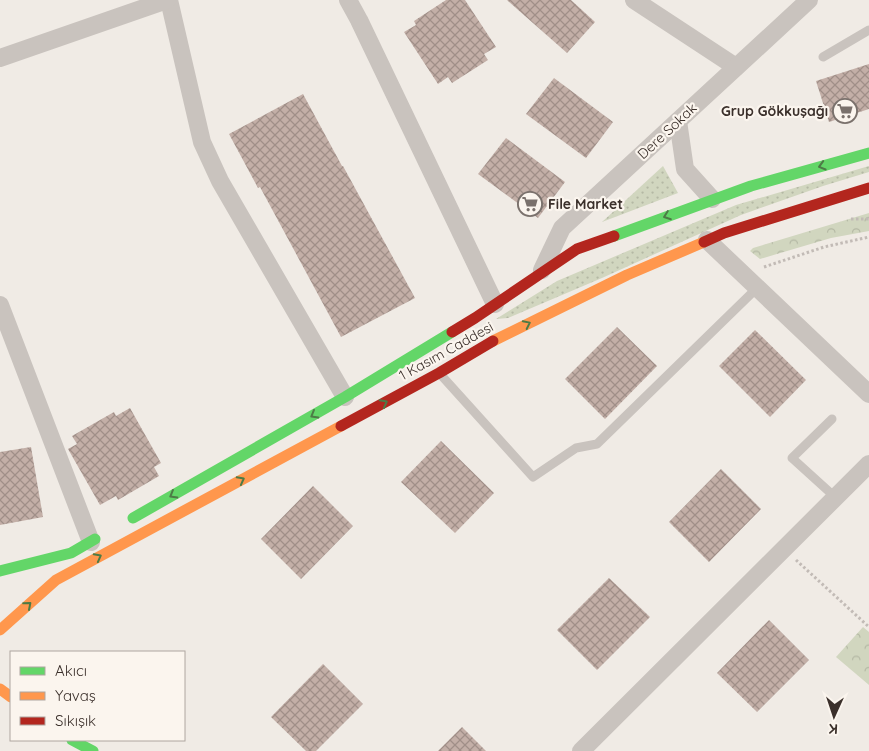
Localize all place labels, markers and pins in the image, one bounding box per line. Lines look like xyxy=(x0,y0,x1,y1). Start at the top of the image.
supermarket icon: Grup Gökkuşağı xyxy=(832,98,858,124)
place label: Grup Gökkuşağı xyxy=(721,102,828,120)
supermarket icon: File Market xyxy=(517,191,543,217)
place label: File Market xyxy=(548,195,623,213)

